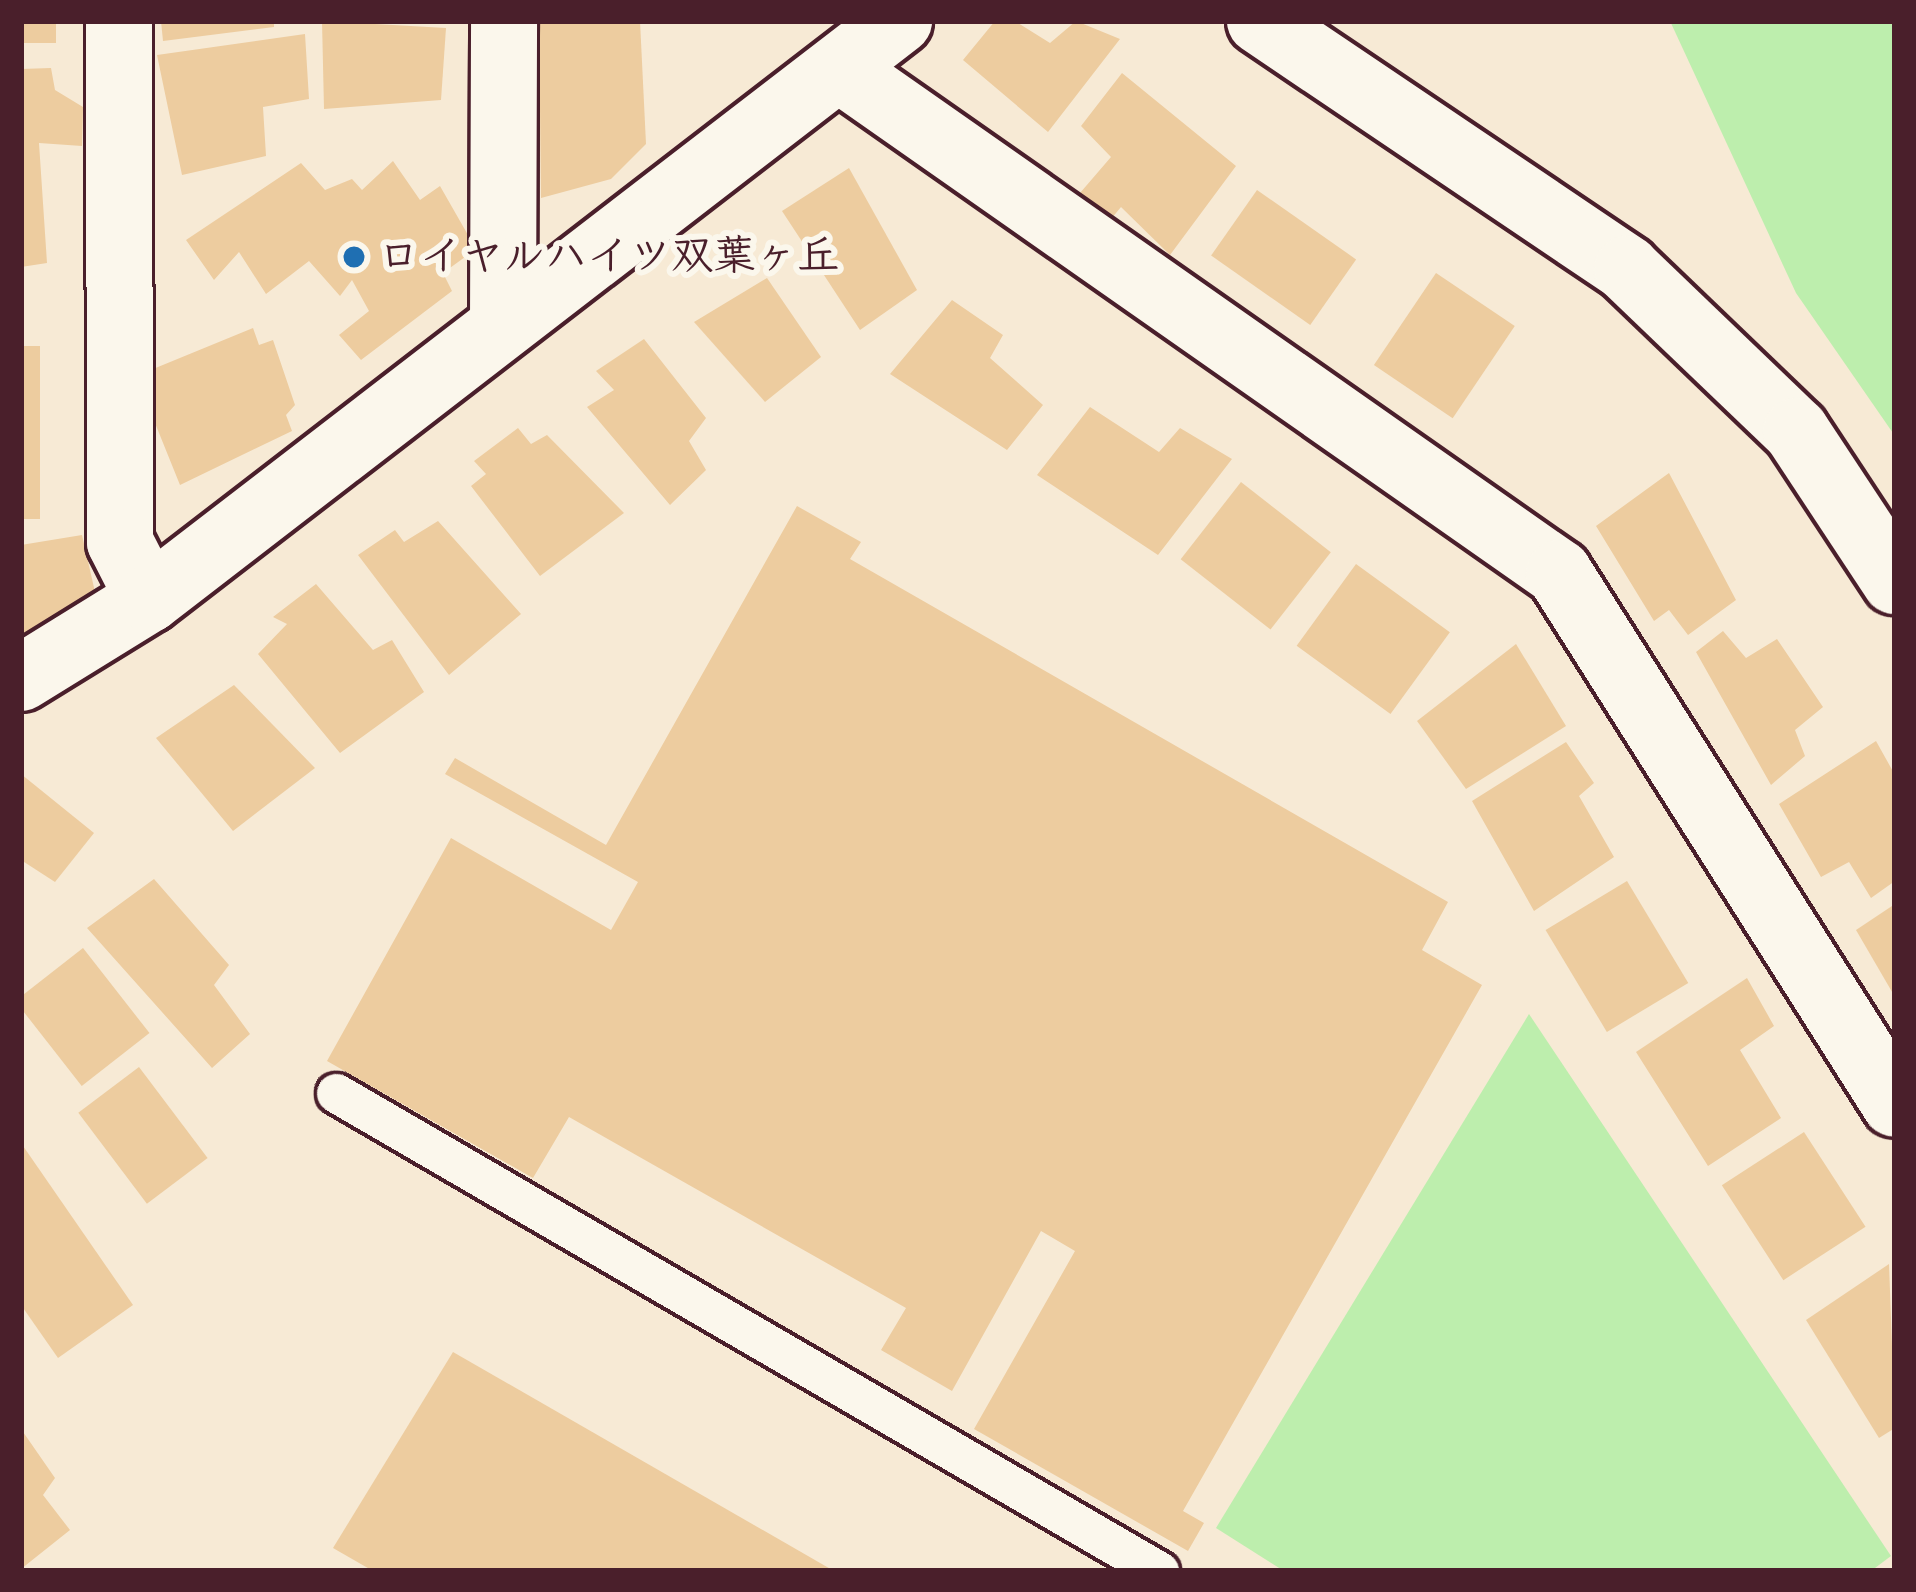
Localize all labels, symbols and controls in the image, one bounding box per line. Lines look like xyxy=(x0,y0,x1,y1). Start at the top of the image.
place label: ロイヤルハイツ双葉ヶ丘 xyxy=(378,232,840,282)
marker: ロイヤルハイツ双葉ヶ丘 xyxy=(341,244,367,270)

